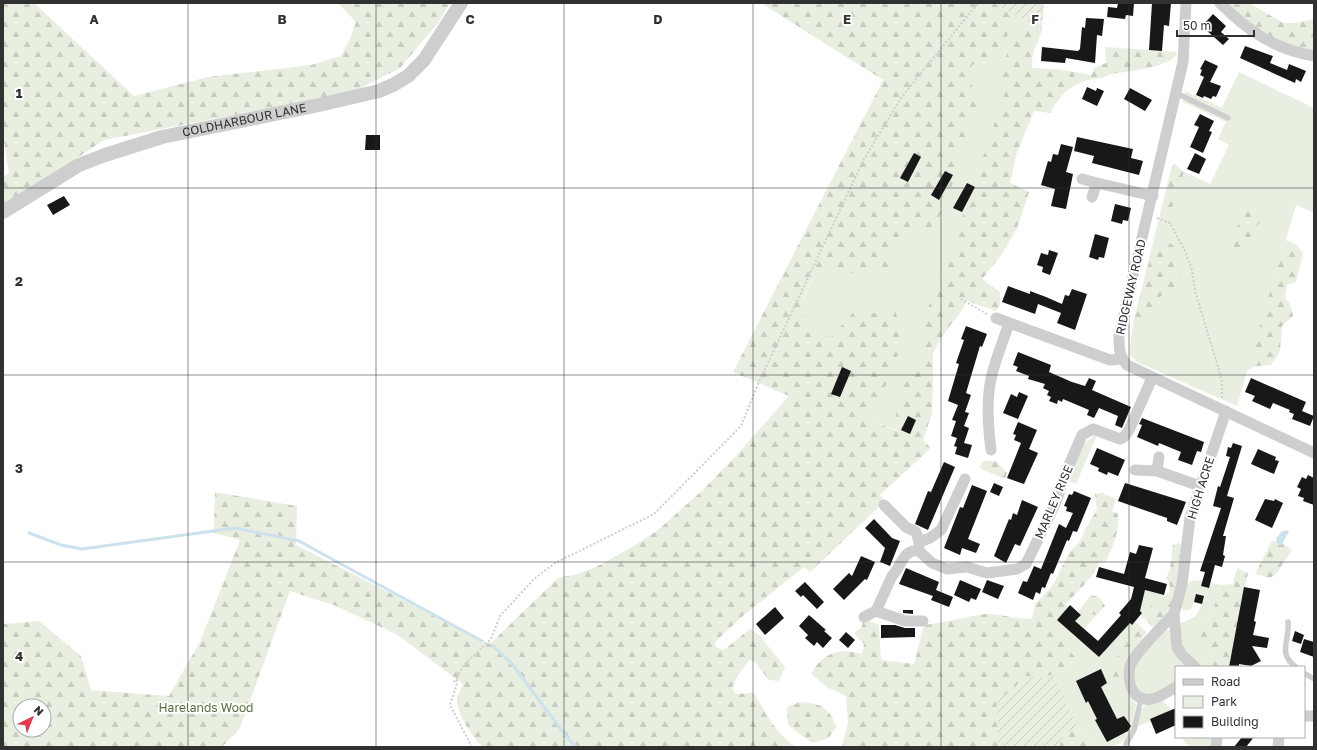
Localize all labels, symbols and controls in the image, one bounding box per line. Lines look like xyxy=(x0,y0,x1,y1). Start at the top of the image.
text: A xyxy=(89,11,99,27)
text: B xyxy=(277,11,287,27)
text: C xyxy=(465,11,475,27)
text: D xyxy=(653,11,663,27)
text: E xyxy=(843,11,851,27)
text: F xyxy=(1031,11,1039,27)
scale bar xyxy=(1177,12,1254,38)
text: 50 m xyxy=(1183,18,1211,33)
text: 1 xyxy=(16,85,23,101)
street label: COLDHARBOUR LANE xyxy=(181,100,308,140)
street label: RIDGEWAY ROAD xyxy=(1112,238,1149,336)
text: 2 xyxy=(15,273,23,289)
street label: HIGH ACRE xyxy=(1184,455,1217,521)
text: 3 xyxy=(15,460,23,476)
street label: MARLEY RISE xyxy=(1031,463,1076,541)
text: 4 xyxy=(15,648,23,664)
legend xyxy=(1175,666,1305,738)
text: Road xyxy=(1211,674,1240,689)
text: Park xyxy=(1211,694,1237,709)
north arrow xyxy=(12,698,52,738)
park label: Harelands Wood xyxy=(159,700,253,715)
text: N xyxy=(32,703,47,718)
text: Building xyxy=(1211,714,1259,729)

